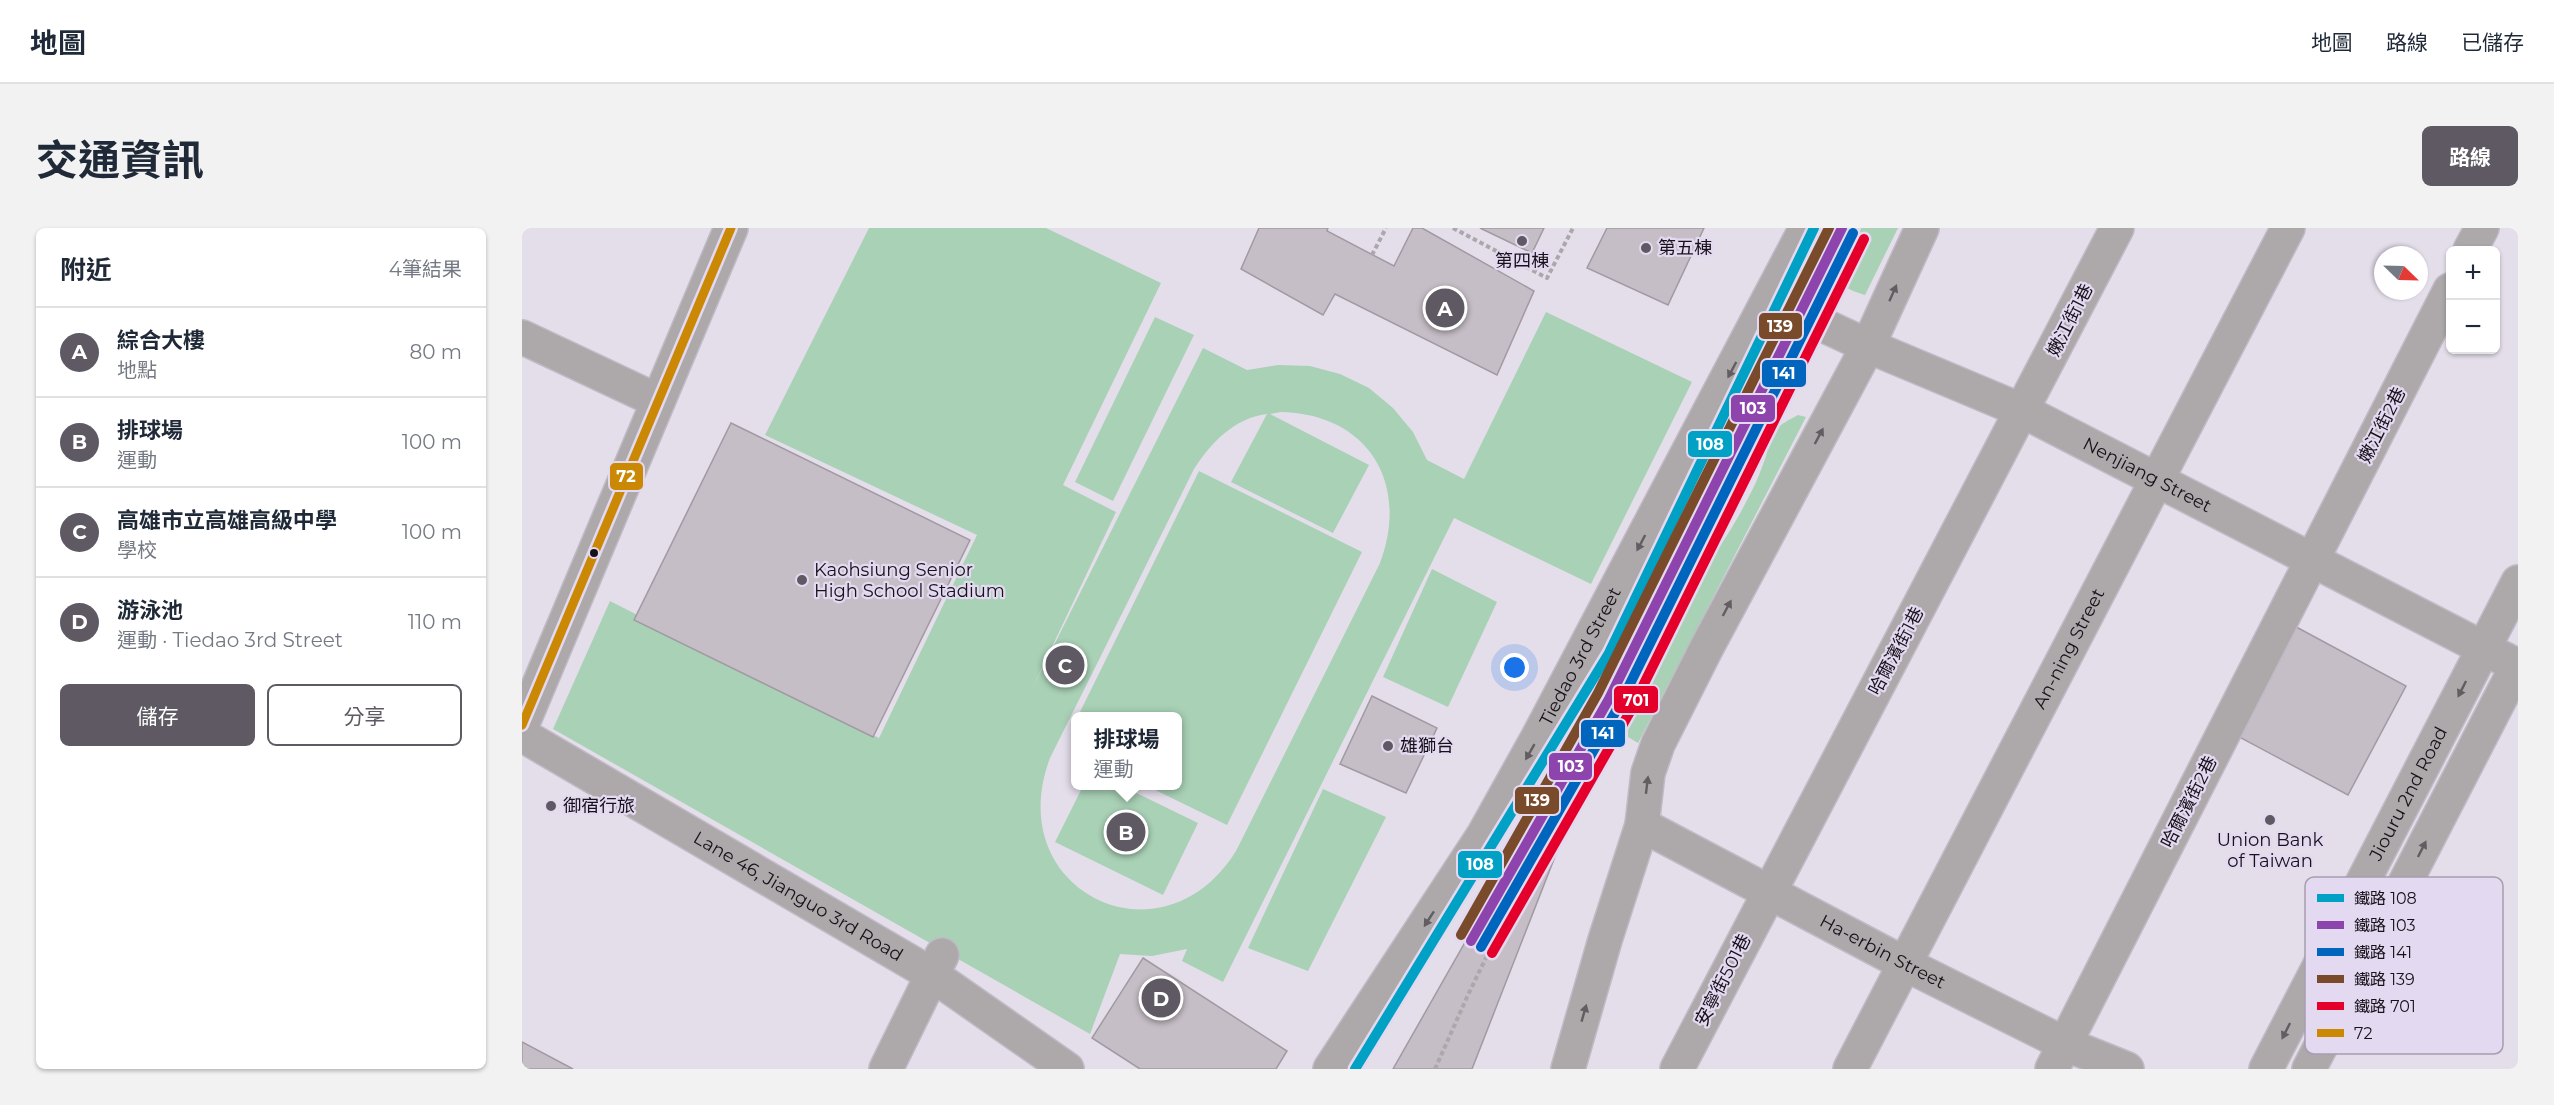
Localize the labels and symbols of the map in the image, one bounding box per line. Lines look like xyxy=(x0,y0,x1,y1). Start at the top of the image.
marker: 第四棟 xyxy=(1515,234,1529,248)
place label: 第五棟 xyxy=(1658,237,1712,259)
marker: 第五棟 xyxy=(1639,241,1653,255)
north arrow xyxy=(2374,246,2428,300)
place label: 第四棟 xyxy=(1495,250,1549,272)
street label: 嫩江街1巷 xyxy=(2042,280,2098,360)
one-way arrow xyxy=(1888,285,1897,302)
pin: A xyxy=(1426,286,1464,331)
line badge: 139 xyxy=(1758,312,1803,340)
text: 139 xyxy=(1767,317,1793,336)
line badge: 141 xyxy=(1761,359,1807,388)
one-way arrow xyxy=(1727,362,1737,379)
text: 141 xyxy=(1772,364,1796,383)
street label: 嫩江街2巷 xyxy=(2354,383,2410,467)
line badge: 103 xyxy=(1730,394,1776,423)
text: 103 xyxy=(1740,399,1766,418)
one-way arrow xyxy=(1814,427,1824,445)
line badge: 108 xyxy=(1687,430,1733,458)
street label: Nenjiang Street xyxy=(2079,433,2215,517)
text: 108 xyxy=(1696,435,1724,454)
line badge: 72 xyxy=(609,462,644,491)
text: 72 xyxy=(616,467,636,486)
one-way arrow xyxy=(1636,534,1646,551)
unlabelled marker xyxy=(588,547,600,559)
place label: Kaohsiung Senior High School Stadium xyxy=(814,559,1005,602)
marker: Kaohsiung Senior High School Stadium xyxy=(795,573,809,587)
street label: Tiedao 3rd Street xyxy=(1535,583,1626,729)
street label: An-ning Street xyxy=(2029,585,2109,713)
one-way arrow xyxy=(1722,599,1732,616)
street label: 哈爾濱街1巷 xyxy=(1864,603,1928,699)
pin: C xyxy=(1046,642,1084,688)
your location xyxy=(1500,653,1529,682)
one-way arrow xyxy=(2457,681,2466,698)
line badge: 701 xyxy=(1613,685,1659,714)
text: 701 xyxy=(1623,691,1649,710)
line badge: 141 xyxy=(1580,719,1626,748)
street label: Jiouru 2nd Road xyxy=(2364,723,2452,865)
text: 141 xyxy=(1591,724,1615,743)
place label: 雄獅台 xyxy=(1400,735,1454,757)
marker: 雄獅台 xyxy=(1381,739,1395,753)
one-way arrow xyxy=(1525,744,1535,761)
line badge: 103 xyxy=(1548,752,1593,781)
street label: 哈爾濱街2巷 xyxy=(2156,752,2222,852)
text: 103 xyxy=(1558,757,1584,776)
one-way arrow xyxy=(1642,775,1652,794)
line badge: 139 xyxy=(1514,786,1560,815)
text: 139 xyxy=(1524,791,1550,810)
place label: 御宿行旅 xyxy=(563,795,635,817)
marker: 御宿行旅 xyxy=(544,799,558,813)
pin: B xyxy=(1106,810,1146,854)
marker: Union Bank of Taiwan xyxy=(2263,813,2277,827)
street label: Lane 46, Jianguo 3rd Road xyxy=(690,827,907,966)
place label: Union Bank of Taiwan xyxy=(2217,829,2324,872)
one-way arrow xyxy=(2417,840,2427,858)
line badge: 108 xyxy=(1457,850,1503,879)
text: 108 xyxy=(1466,855,1494,874)
legend xyxy=(2305,877,2503,1054)
text: 鐵路 108 xyxy=(2354,889,2417,908)
one-way arrow xyxy=(1423,910,1435,926)
street label: Ha-erbin Street xyxy=(1816,910,1949,993)
text: 鐵路 103 xyxy=(2354,916,2415,935)
street label: 安寧街501巷 xyxy=(1690,930,1756,1030)
text: 鐵路 141 xyxy=(2354,943,2412,962)
text: 鐵路 139 xyxy=(2354,970,2415,989)
pin: D xyxy=(1142,976,1180,1020)
text: 鐵路 701 xyxy=(2354,997,2416,1016)
one-way arrow xyxy=(1580,1004,1589,1022)
one-way arrow xyxy=(2281,1022,2290,1039)
text: 72 xyxy=(2354,1024,2373,1043)

